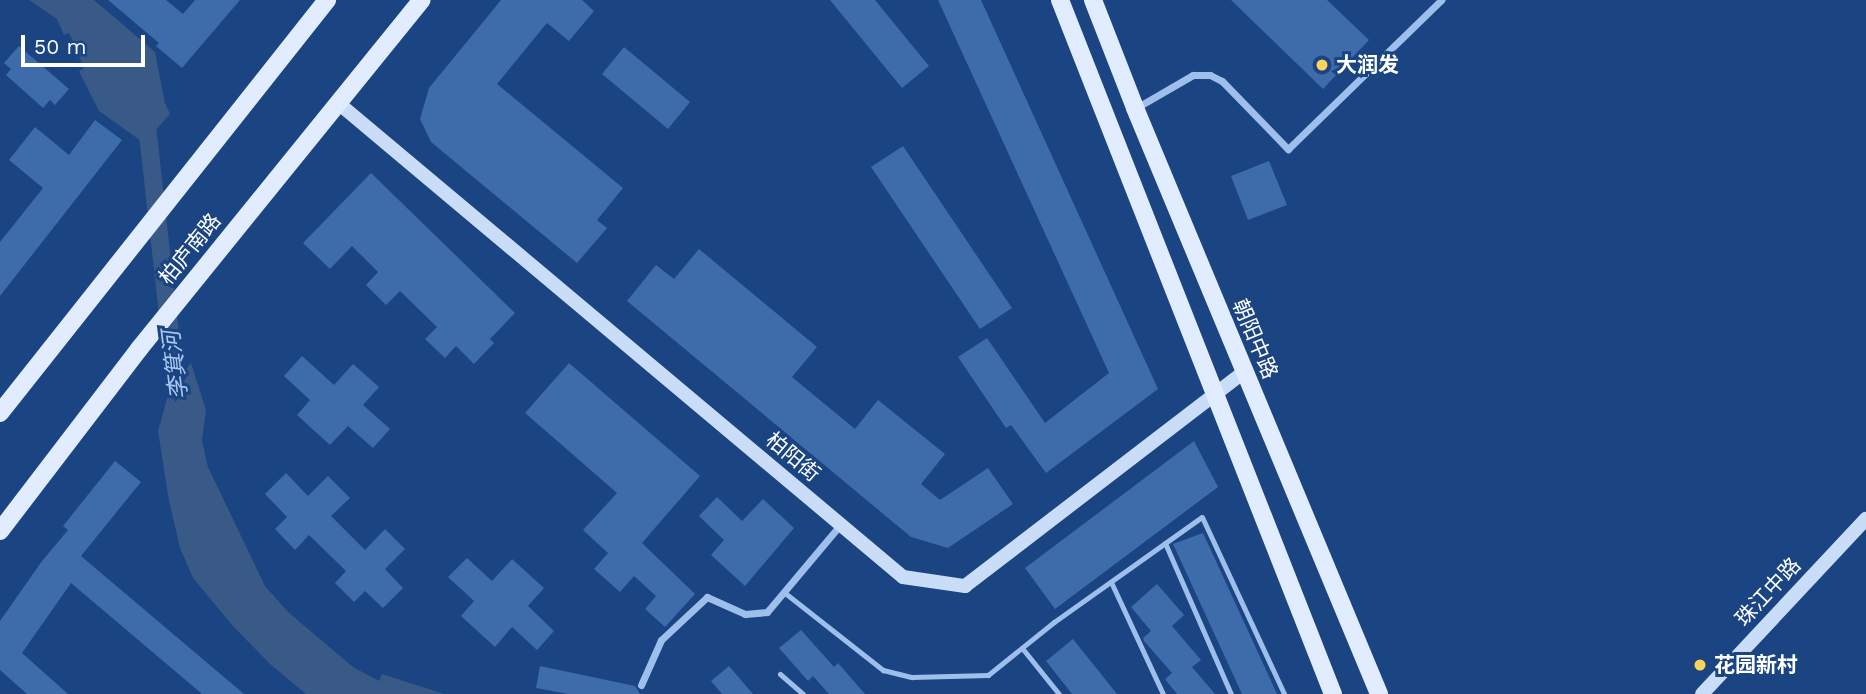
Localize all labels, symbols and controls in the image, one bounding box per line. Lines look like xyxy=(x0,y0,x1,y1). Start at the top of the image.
scale bar xyxy=(24,21,149,65)
text: 50 m xyxy=(34,34,86,59)
place label: 大润发 xyxy=(1336,52,1399,78)
marker: 大润发 xyxy=(1314,57,1330,73)
street label: 柏庐南路 xyxy=(154,208,226,290)
street label: 朝阳中路 xyxy=(1227,295,1283,383)
water label: 李箕河 xyxy=(158,329,194,401)
street label: 柏阳街 xyxy=(761,427,825,487)
street label: 珠江中路 xyxy=(1730,553,1806,631)
place label: 花园新村 xyxy=(1714,652,1798,678)
marker: 花园新村 xyxy=(1692,657,1708,673)

